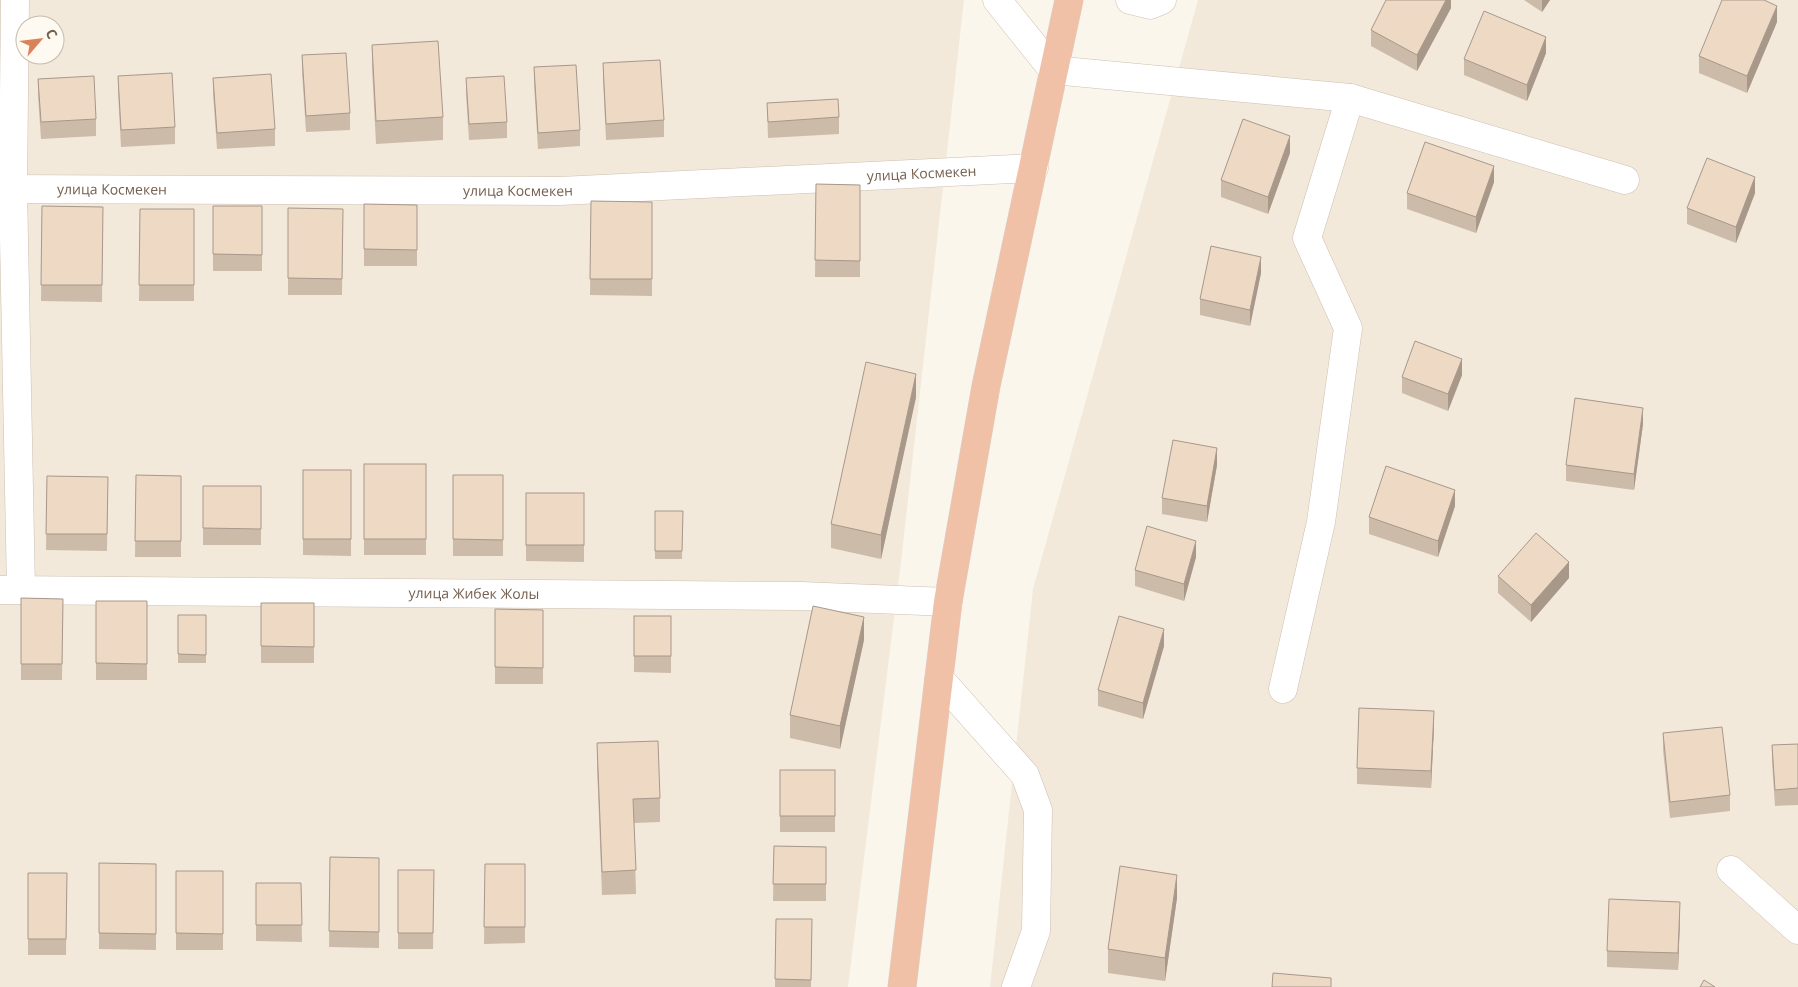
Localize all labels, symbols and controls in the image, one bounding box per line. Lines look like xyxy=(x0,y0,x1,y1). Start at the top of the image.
north arrow xyxy=(15,15,65,65)
text: С xyxy=(41,25,62,42)
street label: улица Космекен xyxy=(866,161,977,185)
street label: улица Космекен xyxy=(57,179,167,199)
street label: улица Космекен xyxy=(463,180,573,200)
street label: улица Жибек Жолы xyxy=(408,583,539,603)

